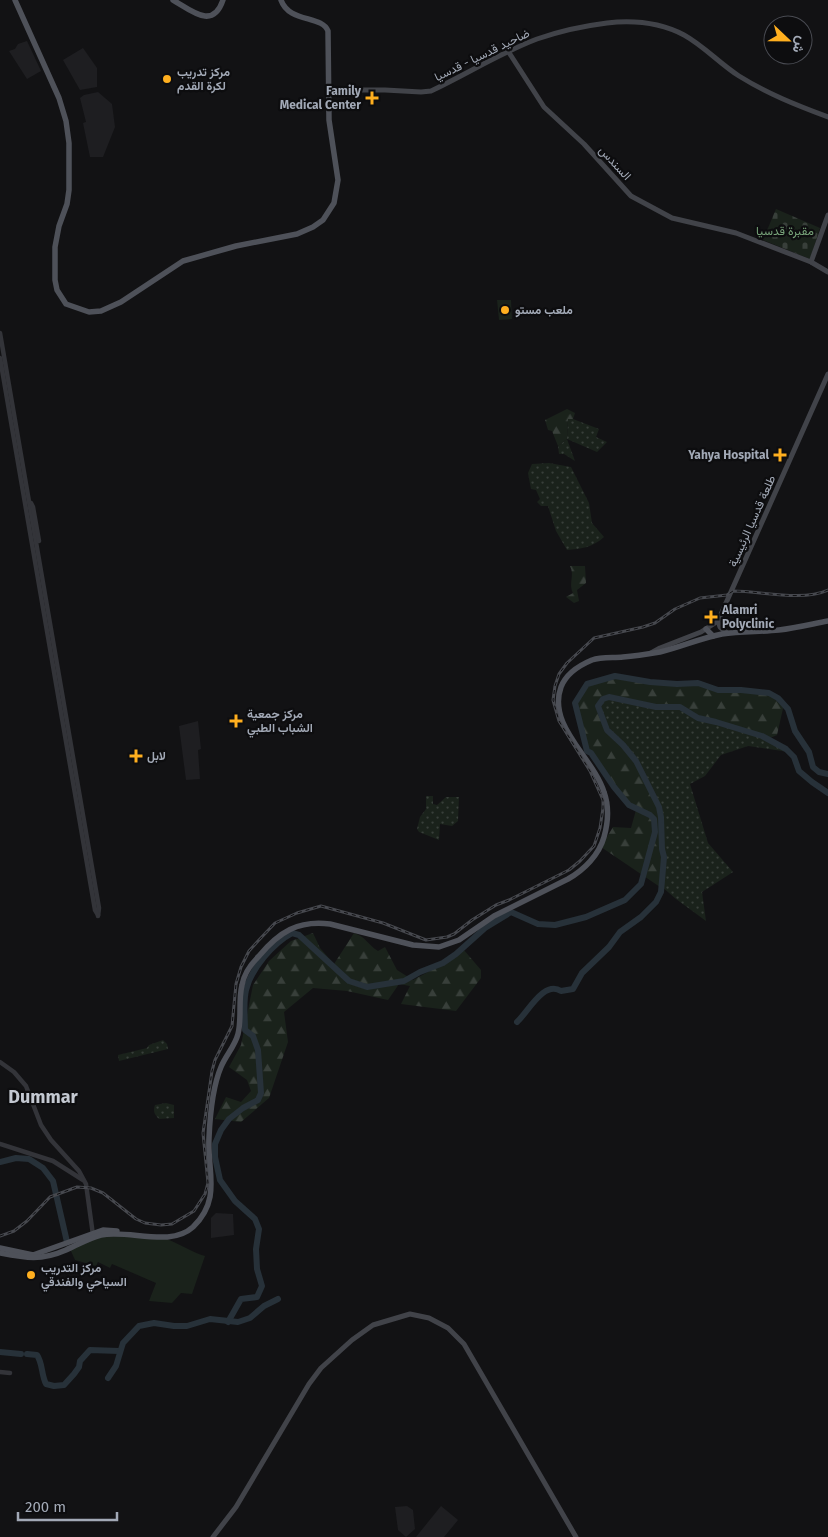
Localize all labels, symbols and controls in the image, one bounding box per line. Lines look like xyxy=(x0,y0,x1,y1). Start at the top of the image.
north arrow xyxy=(763,15,813,65)
street label: ضاحيد قدسيا - قدسيا xyxy=(432,26,532,84)
text: ش xyxy=(788,34,811,56)
place label: مركز تدريب لكرة القدم xyxy=(177,65,230,94)
marker: مركز تدريب لكرة القدم xyxy=(161,73,173,85)
place label: Family Medical Center xyxy=(280,84,362,112)
marker: Family Medical Center xyxy=(365,91,379,105)
street label: السندس xyxy=(595,143,634,184)
park label: مقبرة قدسيا xyxy=(756,224,814,239)
place label: ملعب مستو xyxy=(515,303,573,318)
marker: ملعب مستو xyxy=(499,304,511,316)
place label: Yahya Hospital xyxy=(687,448,769,462)
marker: Yahya Hospital xyxy=(773,448,787,462)
street label: طلعة قدسيا الرئيسية xyxy=(726,473,779,569)
place label: Alamri Polyclinic xyxy=(721,603,774,631)
marker: Alamri Polyclinic xyxy=(704,610,718,624)
place label: مركز جمعية الشباب الطبي xyxy=(247,707,313,738)
marker: مركز جمعية الشباب الطبي xyxy=(229,714,243,728)
marker: لابل xyxy=(129,749,143,763)
place label: لابل xyxy=(147,749,166,763)
district label: Dummar xyxy=(8,1086,79,1108)
place label: مركز التدريب السياحي والفندقي xyxy=(41,1261,127,1292)
marker: مركز التدريب السياحي والفندقي xyxy=(25,1269,37,1281)
scale bar xyxy=(18,1490,116,1522)
text: 200 m xyxy=(25,1498,66,1516)

